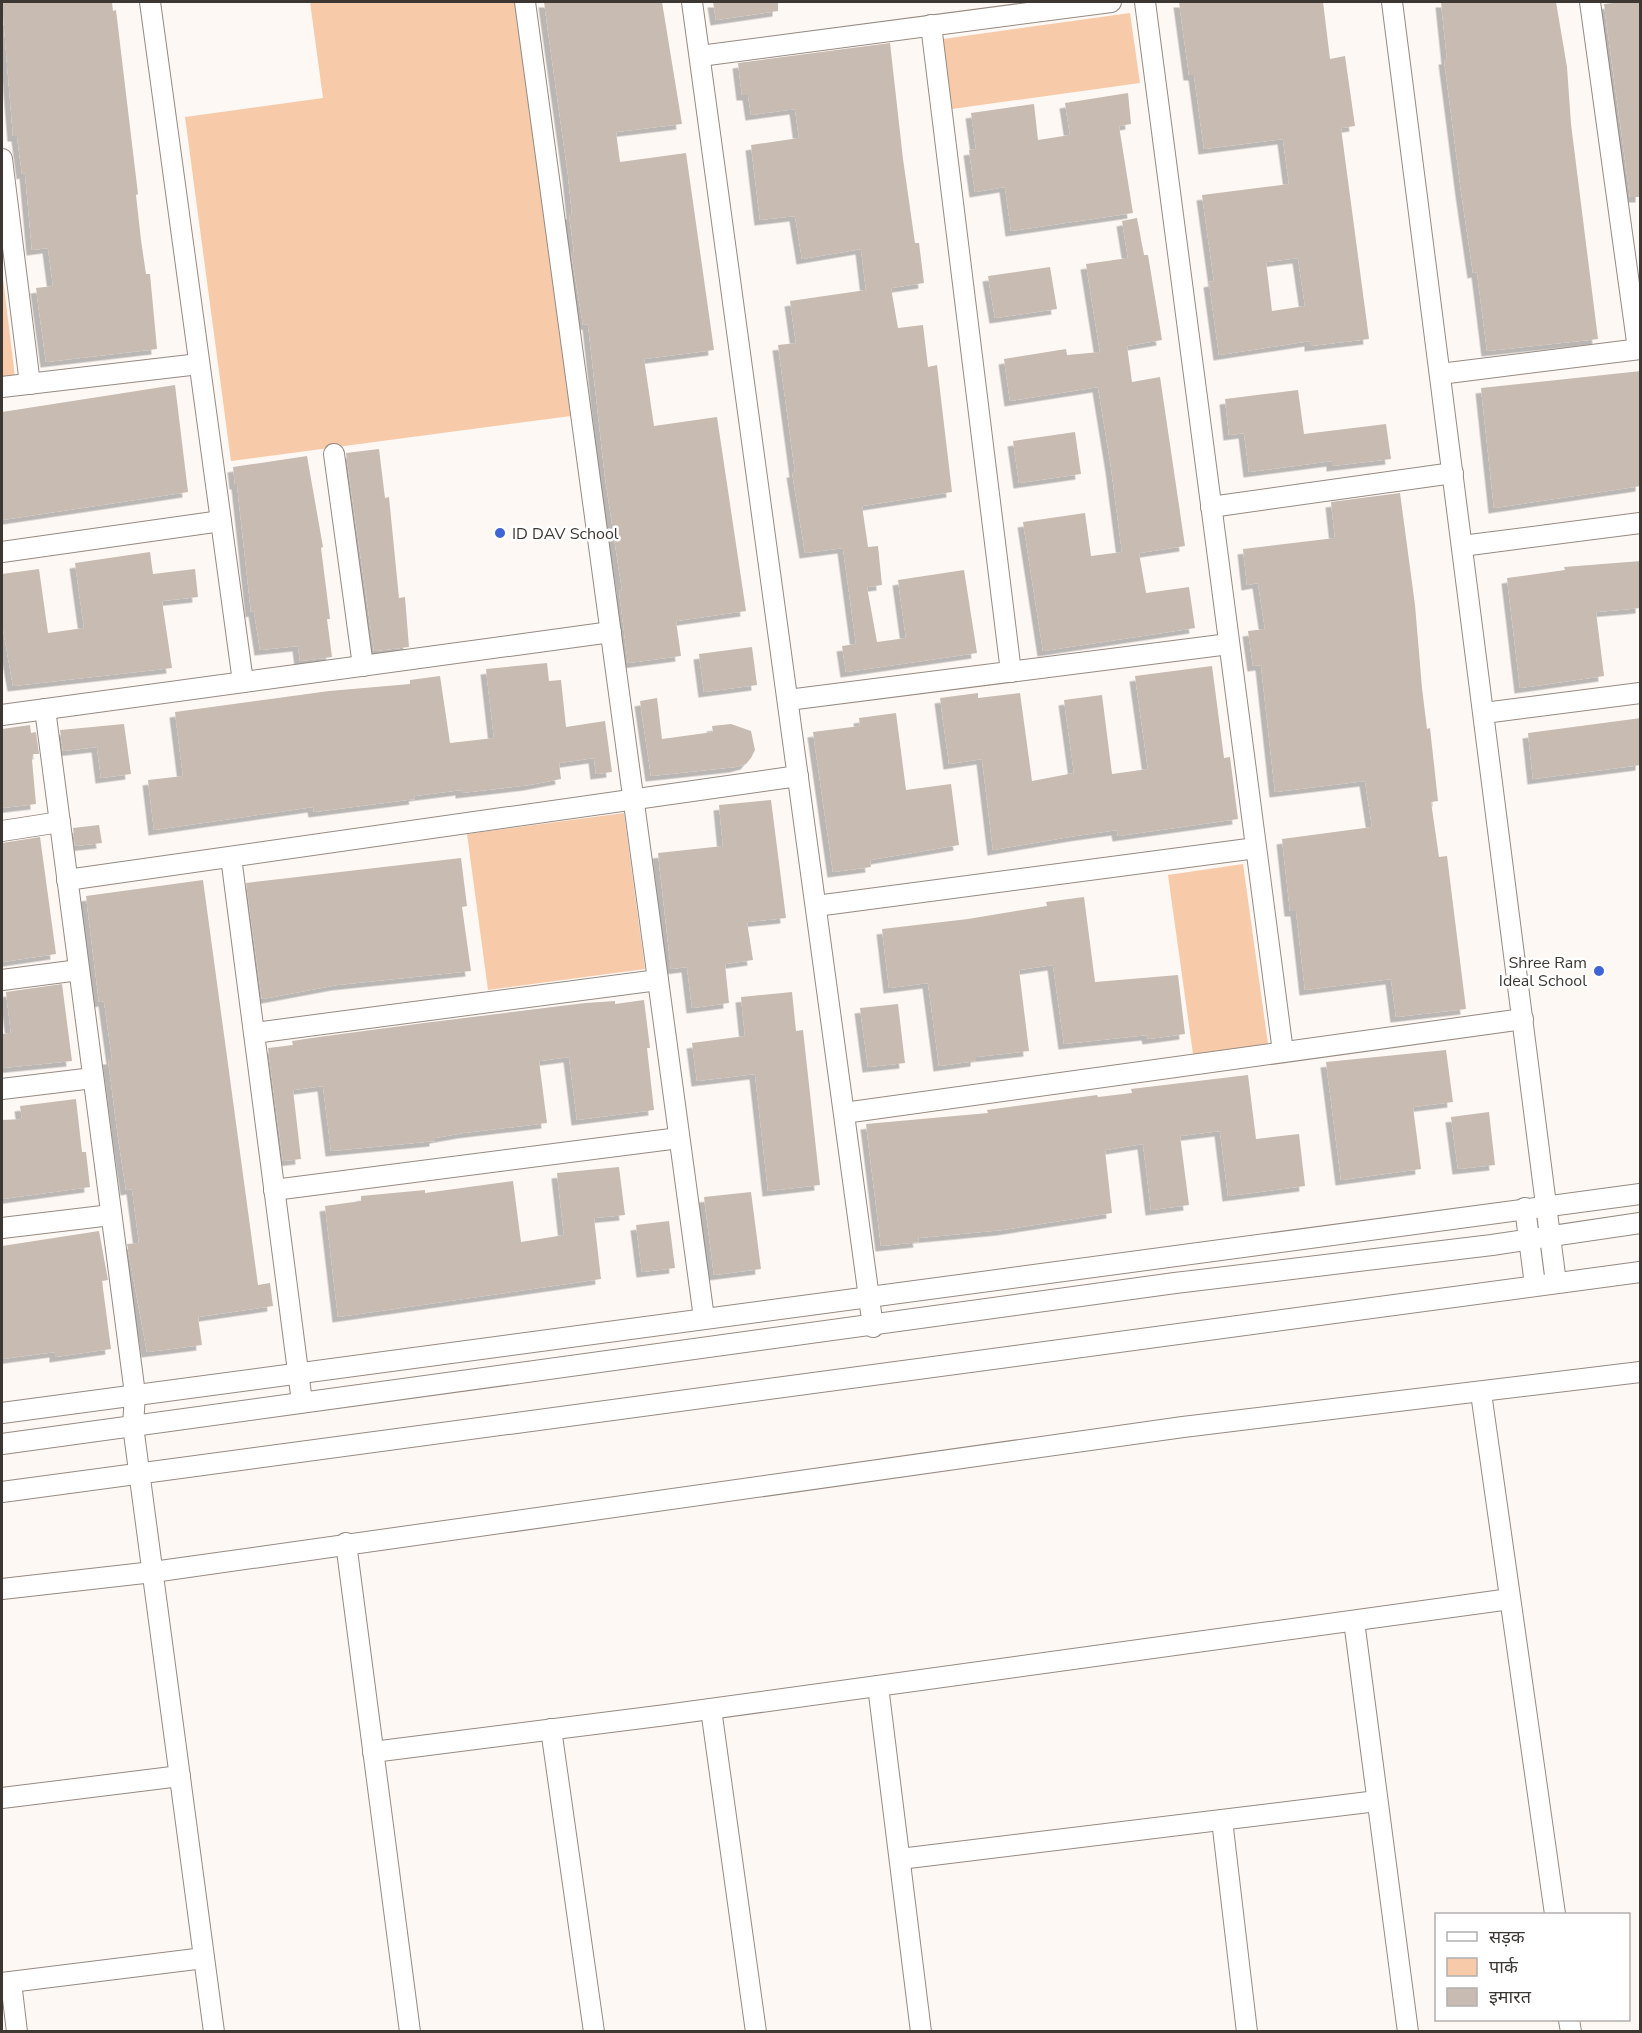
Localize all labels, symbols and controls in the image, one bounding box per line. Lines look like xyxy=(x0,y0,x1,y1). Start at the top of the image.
place label: ID DAV School xyxy=(512,523,619,545)
marker: ID DAV School xyxy=(493,526,507,540)
place label: Shree Ram Ideal School xyxy=(1499,952,1587,992)
marker: Shree Ram Ideal School xyxy=(1592,964,1606,978)
legend xyxy=(1435,1913,1630,2021)
text: सड़क xyxy=(1489,1925,1526,1949)
text: पार्क xyxy=(1489,1955,1519,1979)
text: इमारत xyxy=(1489,1985,1532,2009)

